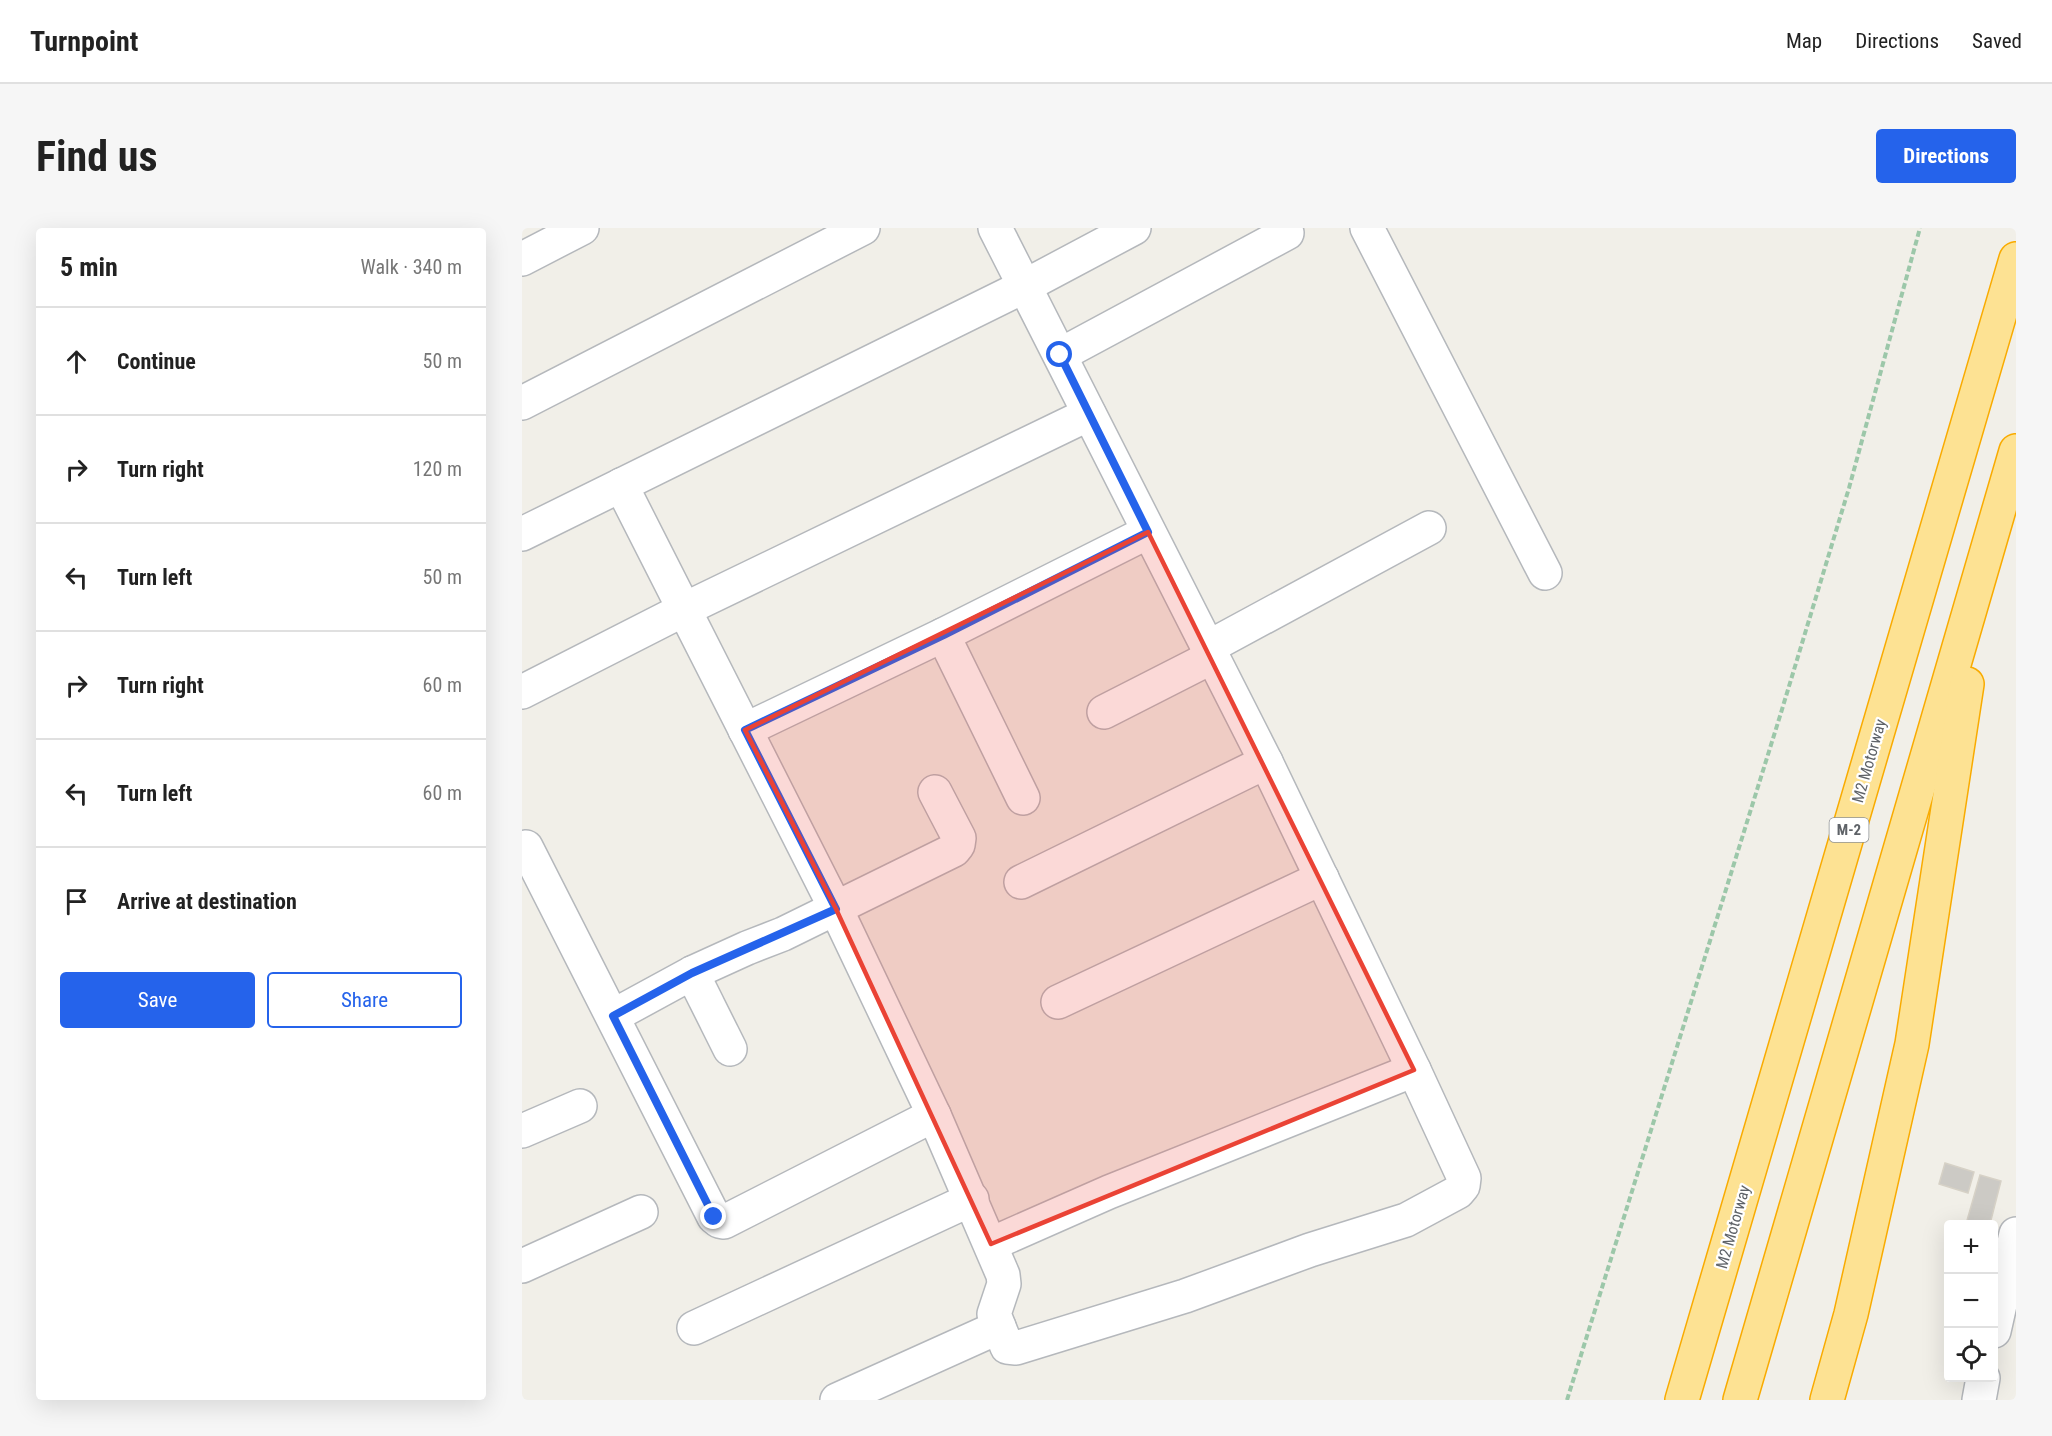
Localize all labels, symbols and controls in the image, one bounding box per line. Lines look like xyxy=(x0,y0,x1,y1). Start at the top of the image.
text: Turnpoint xyxy=(30,25,138,58)
text: Map xyxy=(1786,29,1822,53)
text: Directions xyxy=(1855,29,1939,53)
text: Saved xyxy=(1972,29,2022,53)
button: Directions xyxy=(1876,129,2016,183)
text: Find us xyxy=(36,132,157,181)
text: 5 min xyxy=(60,252,118,282)
text: Walk · 340 m xyxy=(361,255,462,279)
route start xyxy=(1046,341,1072,367)
icon: ahead xyxy=(60,345,93,378)
text: Continue xyxy=(117,349,196,374)
text: 50 m xyxy=(423,349,462,373)
icon: right xyxy=(60,453,93,486)
text: Turn right xyxy=(117,457,204,482)
text: 120 m xyxy=(413,457,462,481)
icon: left xyxy=(60,561,93,594)
text: Turn left xyxy=(117,565,192,590)
text: 50 m xyxy=(423,565,462,589)
icon: right xyxy=(60,669,93,702)
text: Turn right xyxy=(117,673,204,698)
text: 60 m xyxy=(423,673,462,697)
street label: M2 Motorway xyxy=(1848,717,1890,805)
icon: left xyxy=(60,777,93,810)
text: Turn left xyxy=(117,781,192,806)
text: 60 m xyxy=(423,781,462,805)
road number: M-2 xyxy=(1830,818,1868,842)
icon: arrive xyxy=(60,885,93,918)
text: Arrive at destination xyxy=(117,889,297,914)
button: Save xyxy=(60,972,255,1028)
button: Share xyxy=(267,972,462,1028)
street label: M2 Motorway xyxy=(1712,1183,1754,1271)
route end xyxy=(700,1203,726,1229)
map controls xyxy=(1944,1220,1998,1382)
button: + xyxy=(1944,1220,1998,1274)
button: − xyxy=(1944,1274,1998,1328)
button: locate xyxy=(1944,1328,1998,1382)

